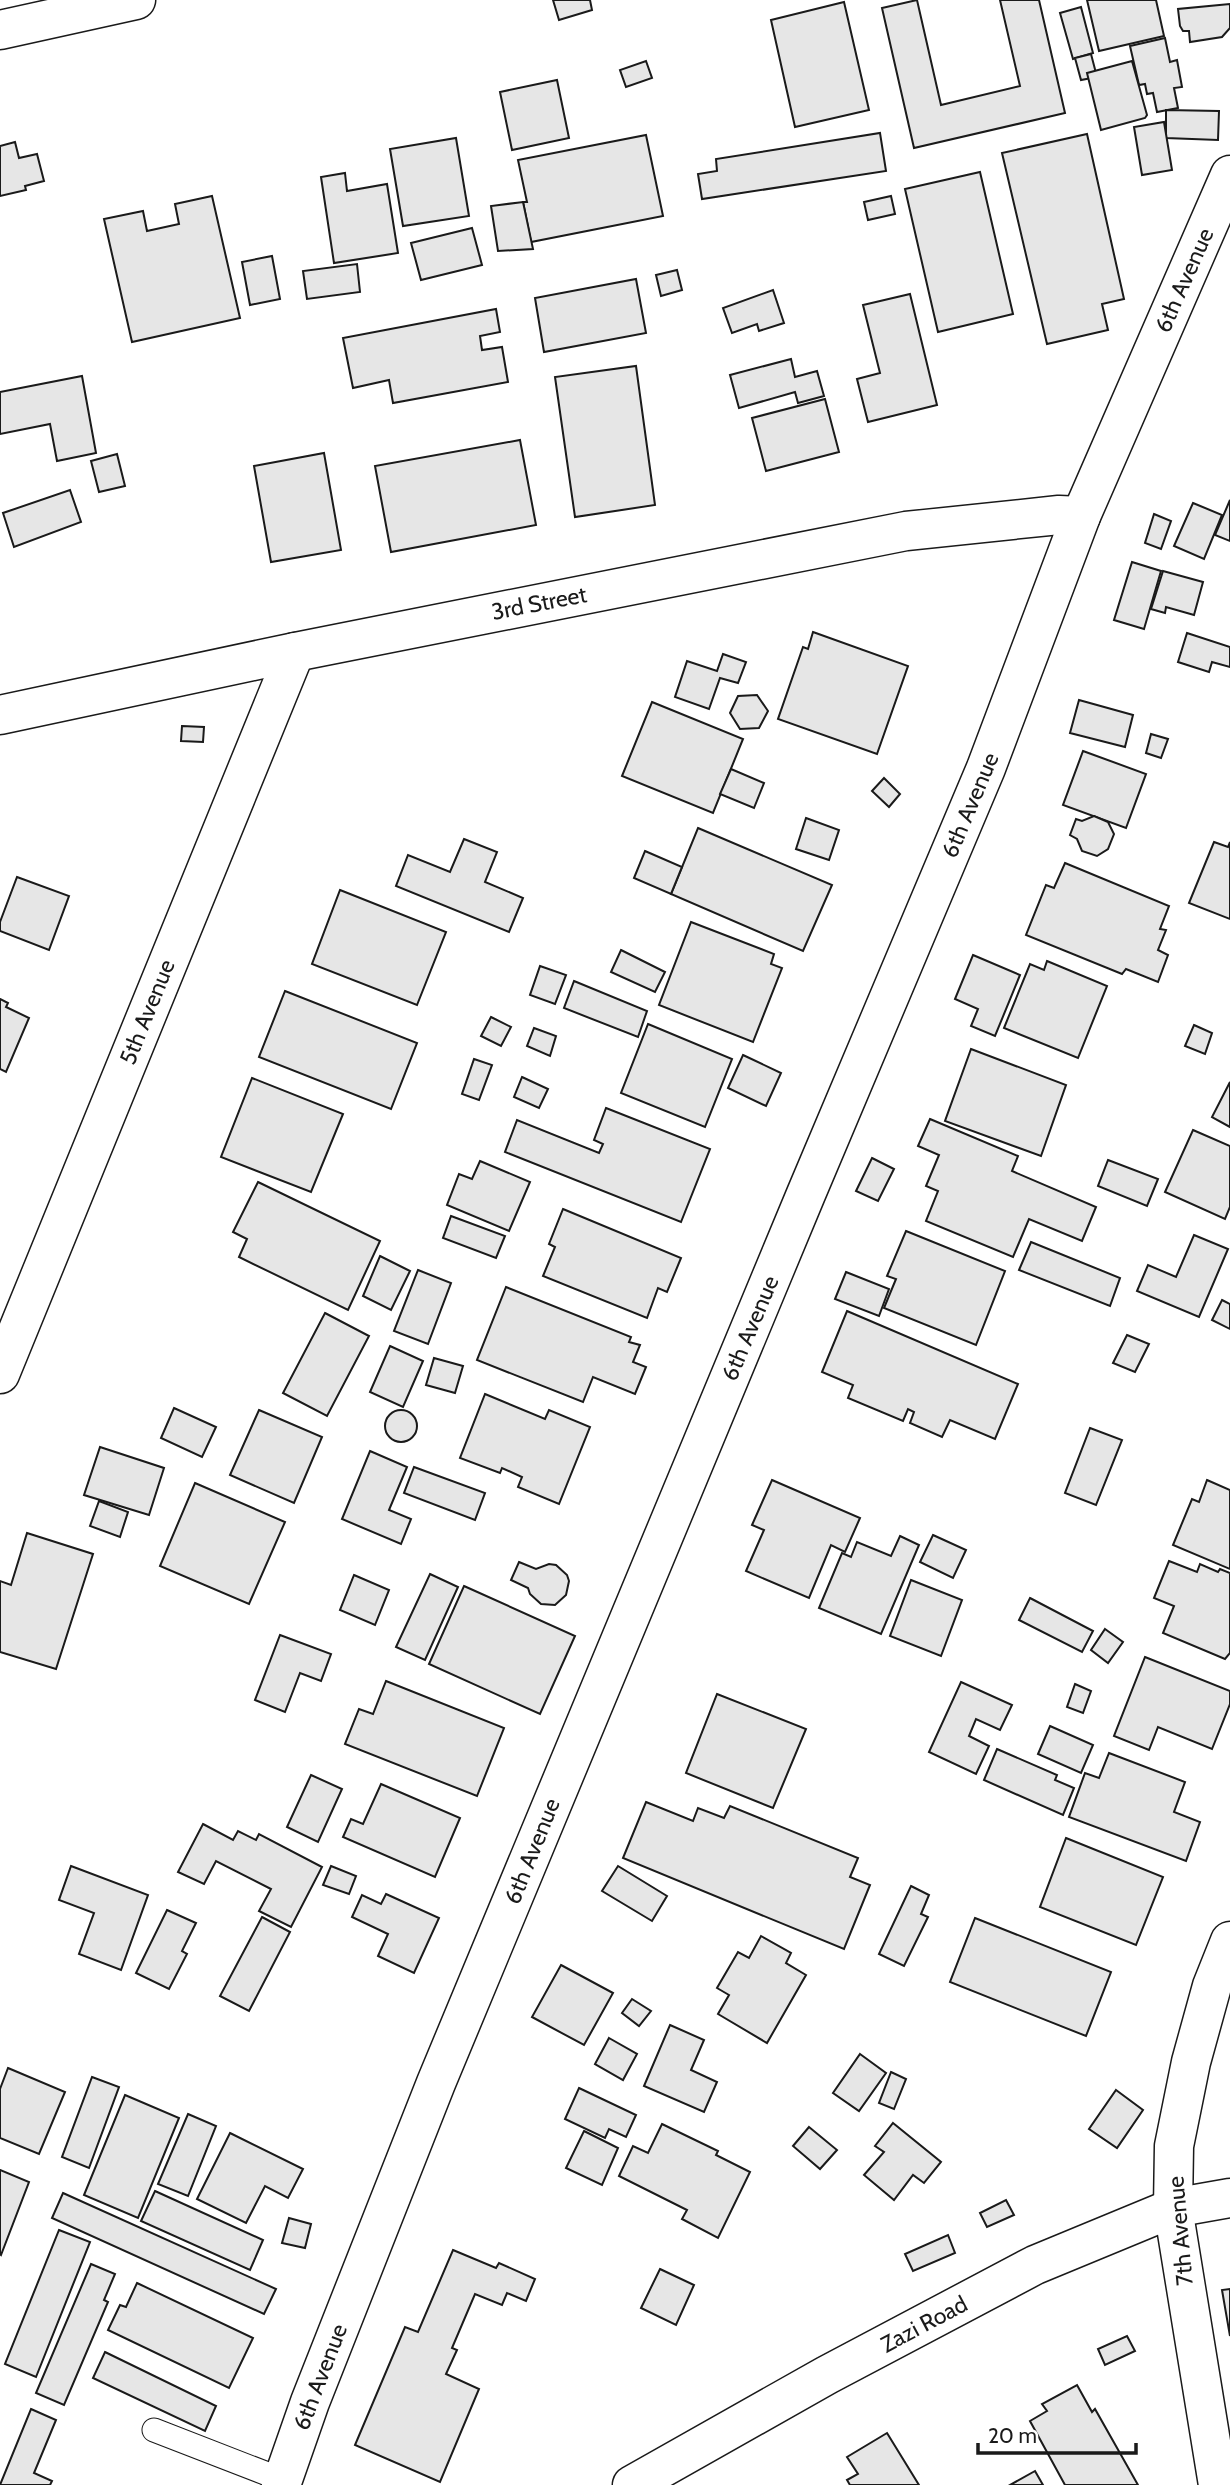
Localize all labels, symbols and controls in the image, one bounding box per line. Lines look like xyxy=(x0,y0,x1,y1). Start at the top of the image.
street label: 6th Avenue xyxy=(1149,223,1220,337)
street label: 3rd Street xyxy=(489,580,589,626)
street label: 6th Avenue xyxy=(935,748,1005,862)
street label: 5th Avenue xyxy=(113,955,181,1069)
street label: 6th Avenue xyxy=(715,1271,785,1385)
street label: 6th Avenue xyxy=(498,1794,566,1908)
street label: 7th Avenue xyxy=(1161,2175,1199,2287)
street label: Zazi Road xyxy=(876,2290,972,2358)
street label: 6th Avenue xyxy=(287,2320,353,2434)
scale bar xyxy=(978,2412,1136,2456)
text: 20 m xyxy=(988,2423,1037,2448)

